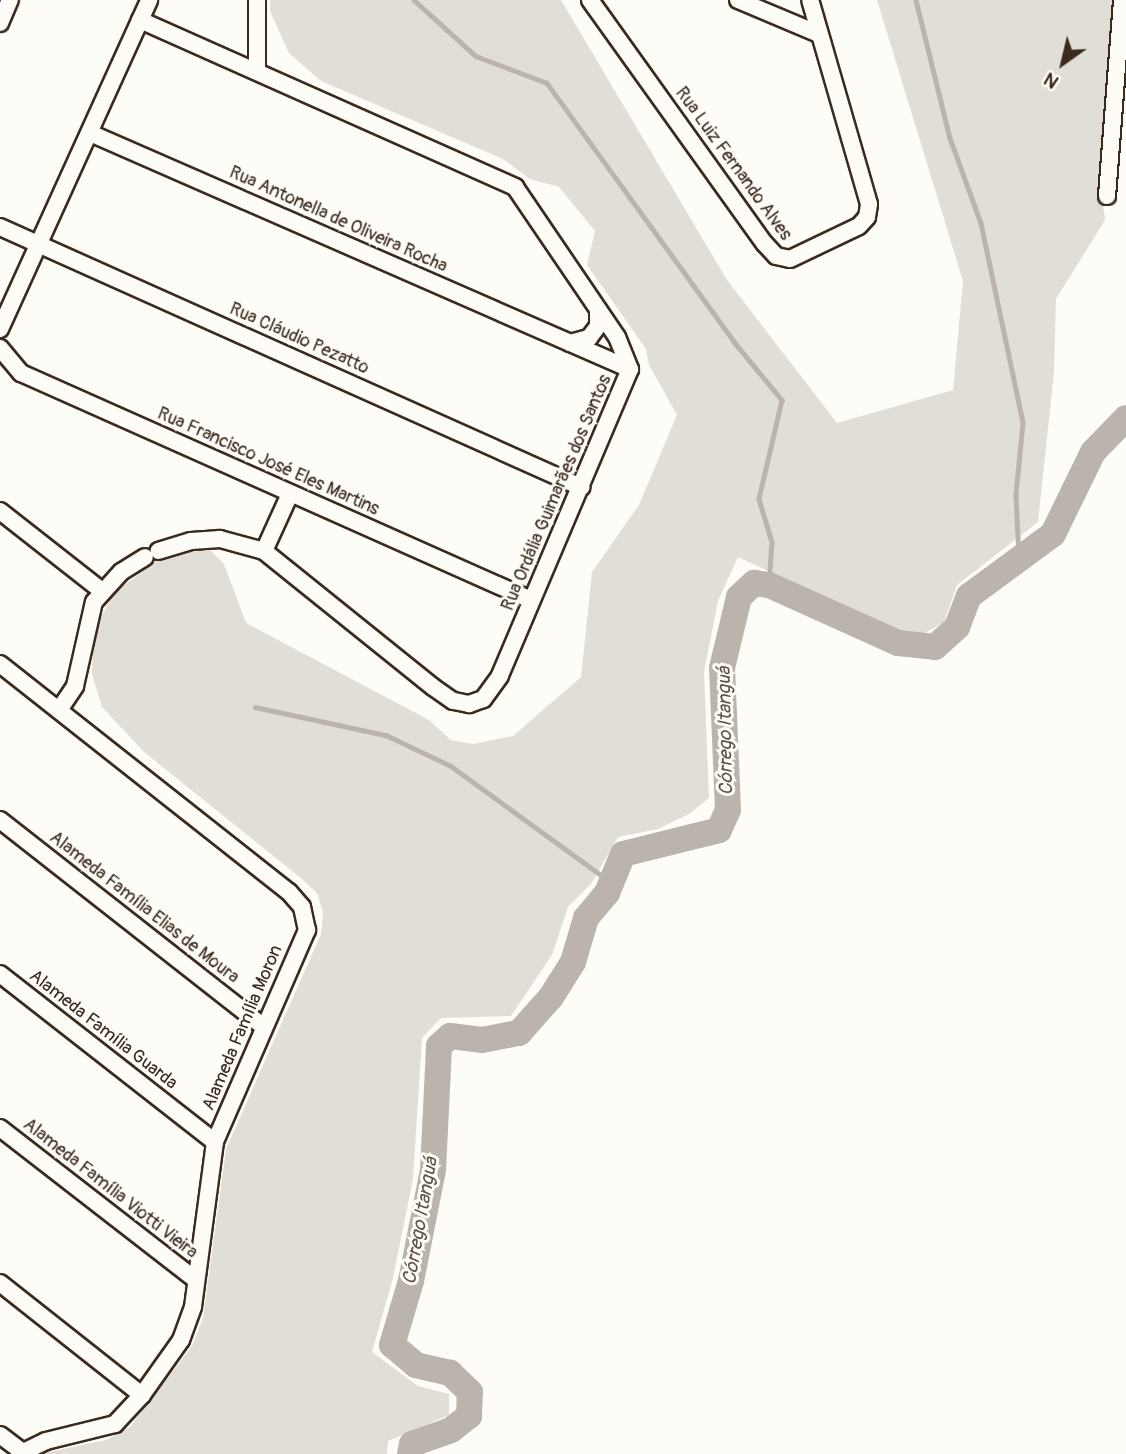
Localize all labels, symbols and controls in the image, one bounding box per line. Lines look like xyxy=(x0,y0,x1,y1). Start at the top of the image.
north arrow xyxy=(1028,28,1098,98)
text: N xyxy=(1039,67,1063,94)
street label: Rua Luiz Fernando Alves xyxy=(670,83,796,245)
street label: Rua Antonella de Oliveira Rocha xyxy=(226,162,450,278)
street label: Rua Cláudio Pezatto xyxy=(226,299,372,379)
street label: Rua Ordália Guimarães dos Santos xyxy=(497,372,617,614)
street label: Rua Francisco José Eles Martins xyxy=(154,403,382,521)
water label: Córrego Itanguá xyxy=(713,667,739,795)
street label: Alameda Família Elias de Moura xyxy=(45,827,243,989)
street label: Alameda Família Moron xyxy=(198,942,288,1114)
street label: Alameda Família Guarda xyxy=(25,966,181,1094)
street label: Alameda Família Viotti Vieira xyxy=(19,1114,201,1264)
water label: Córrego Itanguá xyxy=(399,1156,443,1286)

